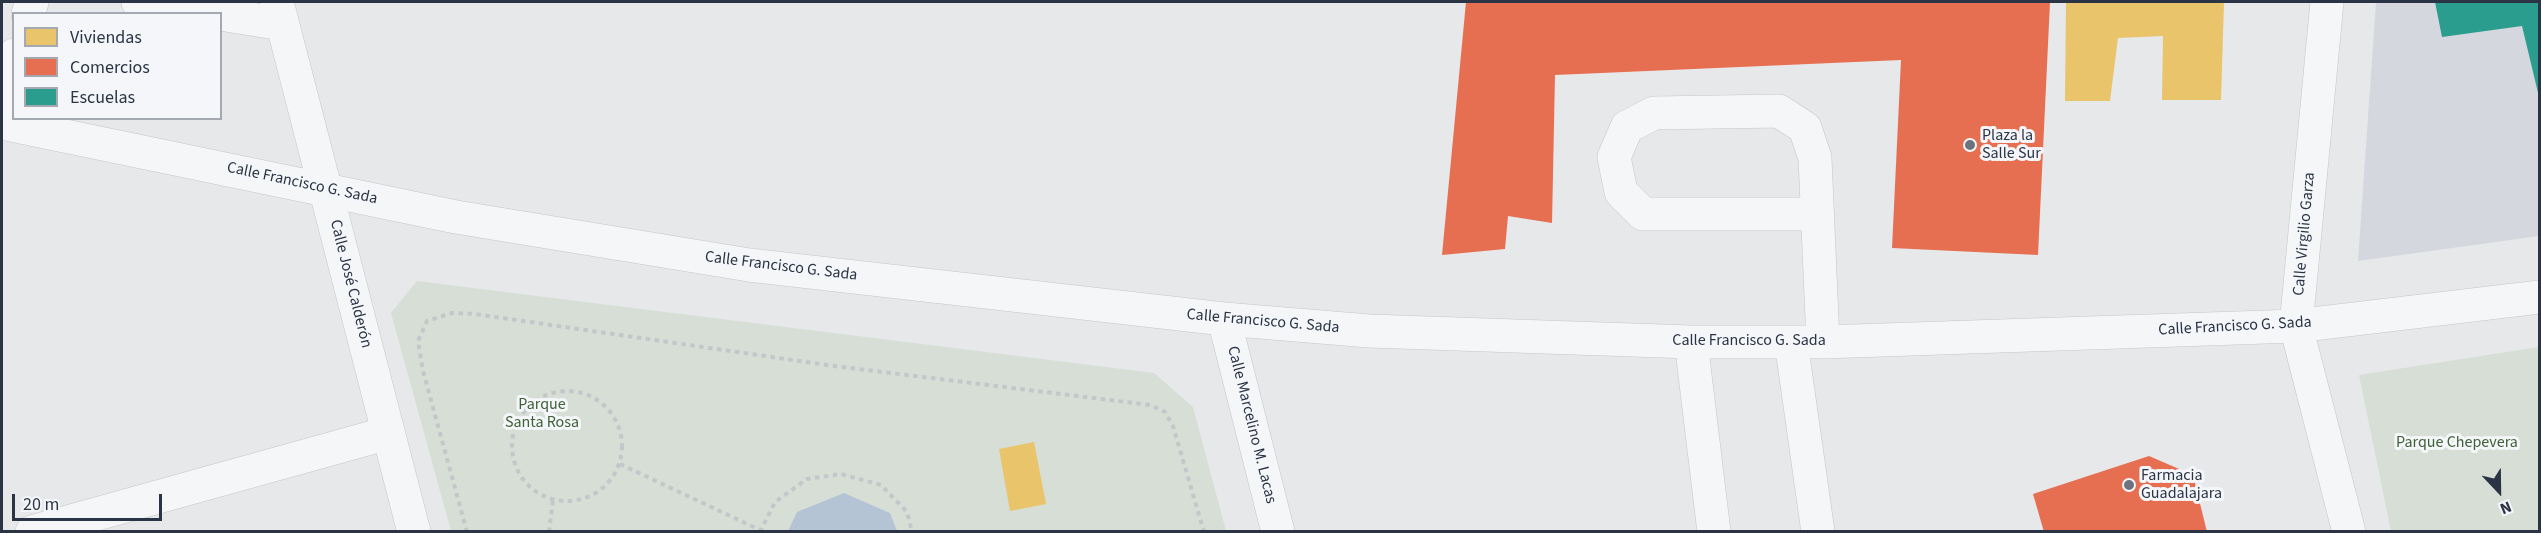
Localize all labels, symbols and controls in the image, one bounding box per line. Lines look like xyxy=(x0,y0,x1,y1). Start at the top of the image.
legend xyxy=(12,12,222,120)
text: Viviendas xyxy=(70,25,142,50)
text: Comercios xyxy=(70,55,150,80)
text: Escuelas xyxy=(70,85,135,110)
place label: Plaza la Salle Sur xyxy=(1982,126,2041,164)
marker: Plaza la Salle Sur xyxy=(1963,138,1977,152)
street label: Calle Francisco G. Sada xyxy=(225,159,379,209)
street label: Calle Virgilio Garza xyxy=(2290,171,2320,297)
street label: Calle José Calderón xyxy=(325,218,375,350)
street label: Calle Francisco G. Sada xyxy=(704,248,858,286)
street label: Calle Francisco G. Sada xyxy=(1186,306,1340,338)
street label: Calle Francisco G. Sada xyxy=(2158,313,2312,341)
street label: Calle Francisco G. Sada xyxy=(1672,331,1826,351)
street label: Calle Marcelino M. Lacas xyxy=(1222,344,1280,506)
park label: Parque Santa Rosa xyxy=(505,395,579,433)
park label: Parque Chepevera xyxy=(2396,433,2518,453)
north arrow xyxy=(2469,461,2529,521)
place label: Farmacia Guadalajara xyxy=(2141,466,2222,504)
marker: Farmacia Guadalajara xyxy=(2122,478,2136,492)
scale bar xyxy=(15,482,165,520)
text: 20 m xyxy=(23,492,59,517)
text: N xyxy=(2497,495,2515,520)

